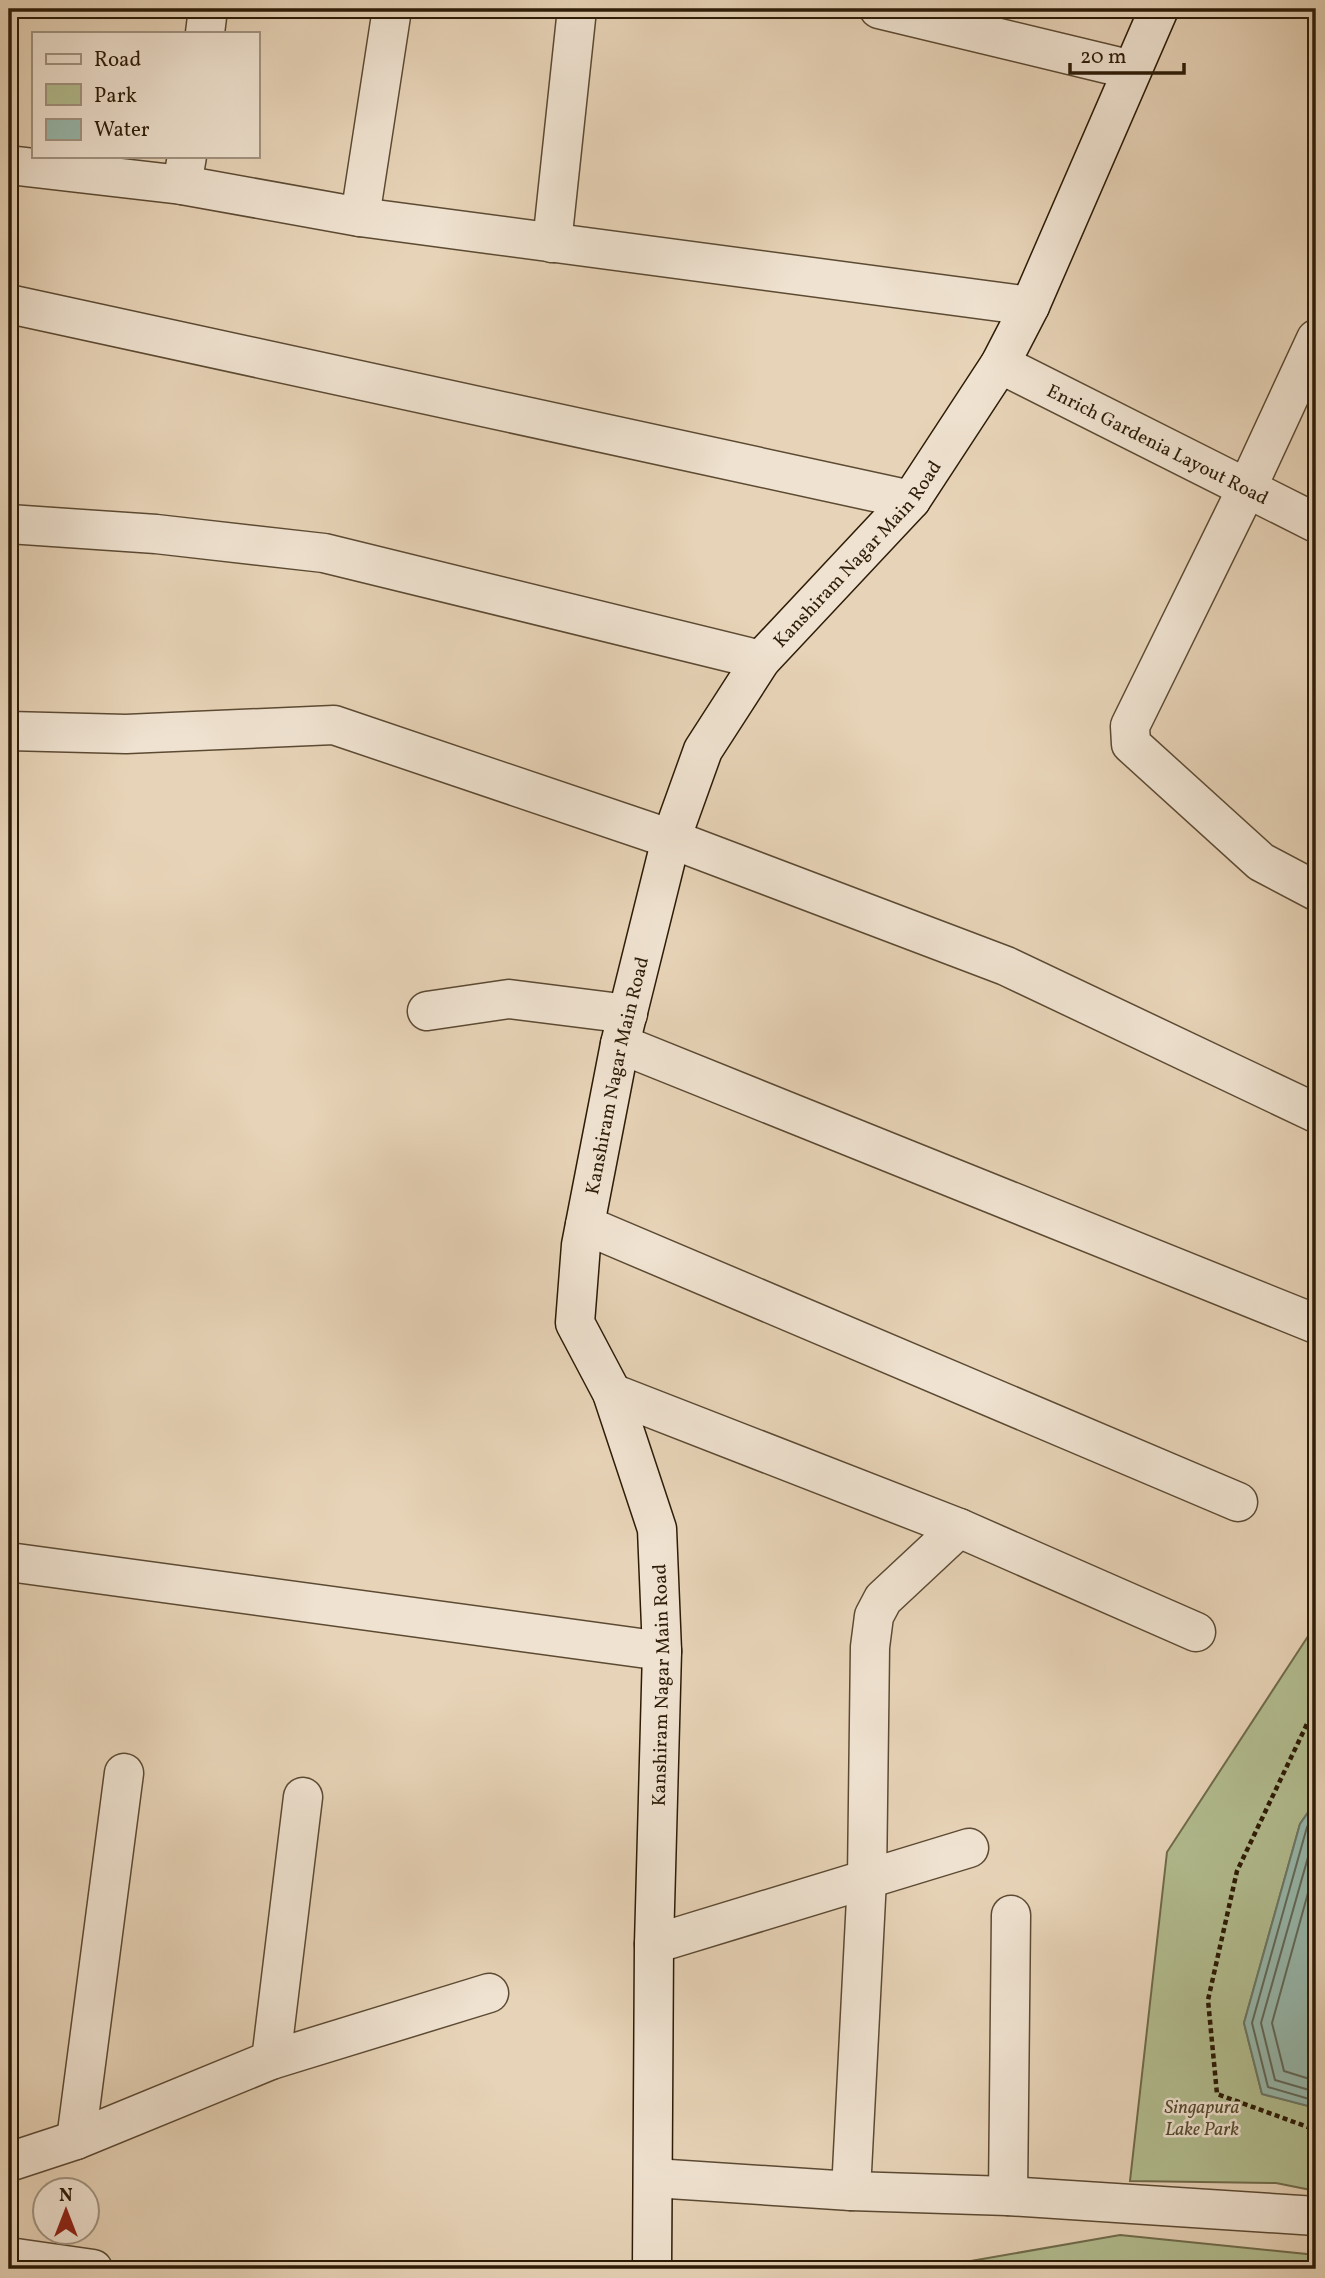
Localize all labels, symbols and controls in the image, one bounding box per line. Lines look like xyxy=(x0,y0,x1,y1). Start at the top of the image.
legend xyxy=(32,32,259,158)
scale bar xyxy=(1070,32,1183,76)
text: 20 m xyxy=(1080,43,1126,72)
text: Road xyxy=(94,46,141,75)
text: Park xyxy=(94,82,137,111)
text: Water xyxy=(94,116,150,145)
street label: Enrich Gardenia Layout Road xyxy=(1042,379,1272,512)
street label: Kanshiram Nagar Main Road xyxy=(768,456,948,654)
street label: Kanshiram Nagar Main Road xyxy=(580,954,656,1197)
street label: Kanshiram Nagar Main Road xyxy=(647,1563,677,1807)
park label: Singapura Lake Park xyxy=(1165,2095,1239,2143)
north arrow xyxy=(32,2176,102,2246)
text: N xyxy=(59,2183,73,2209)

